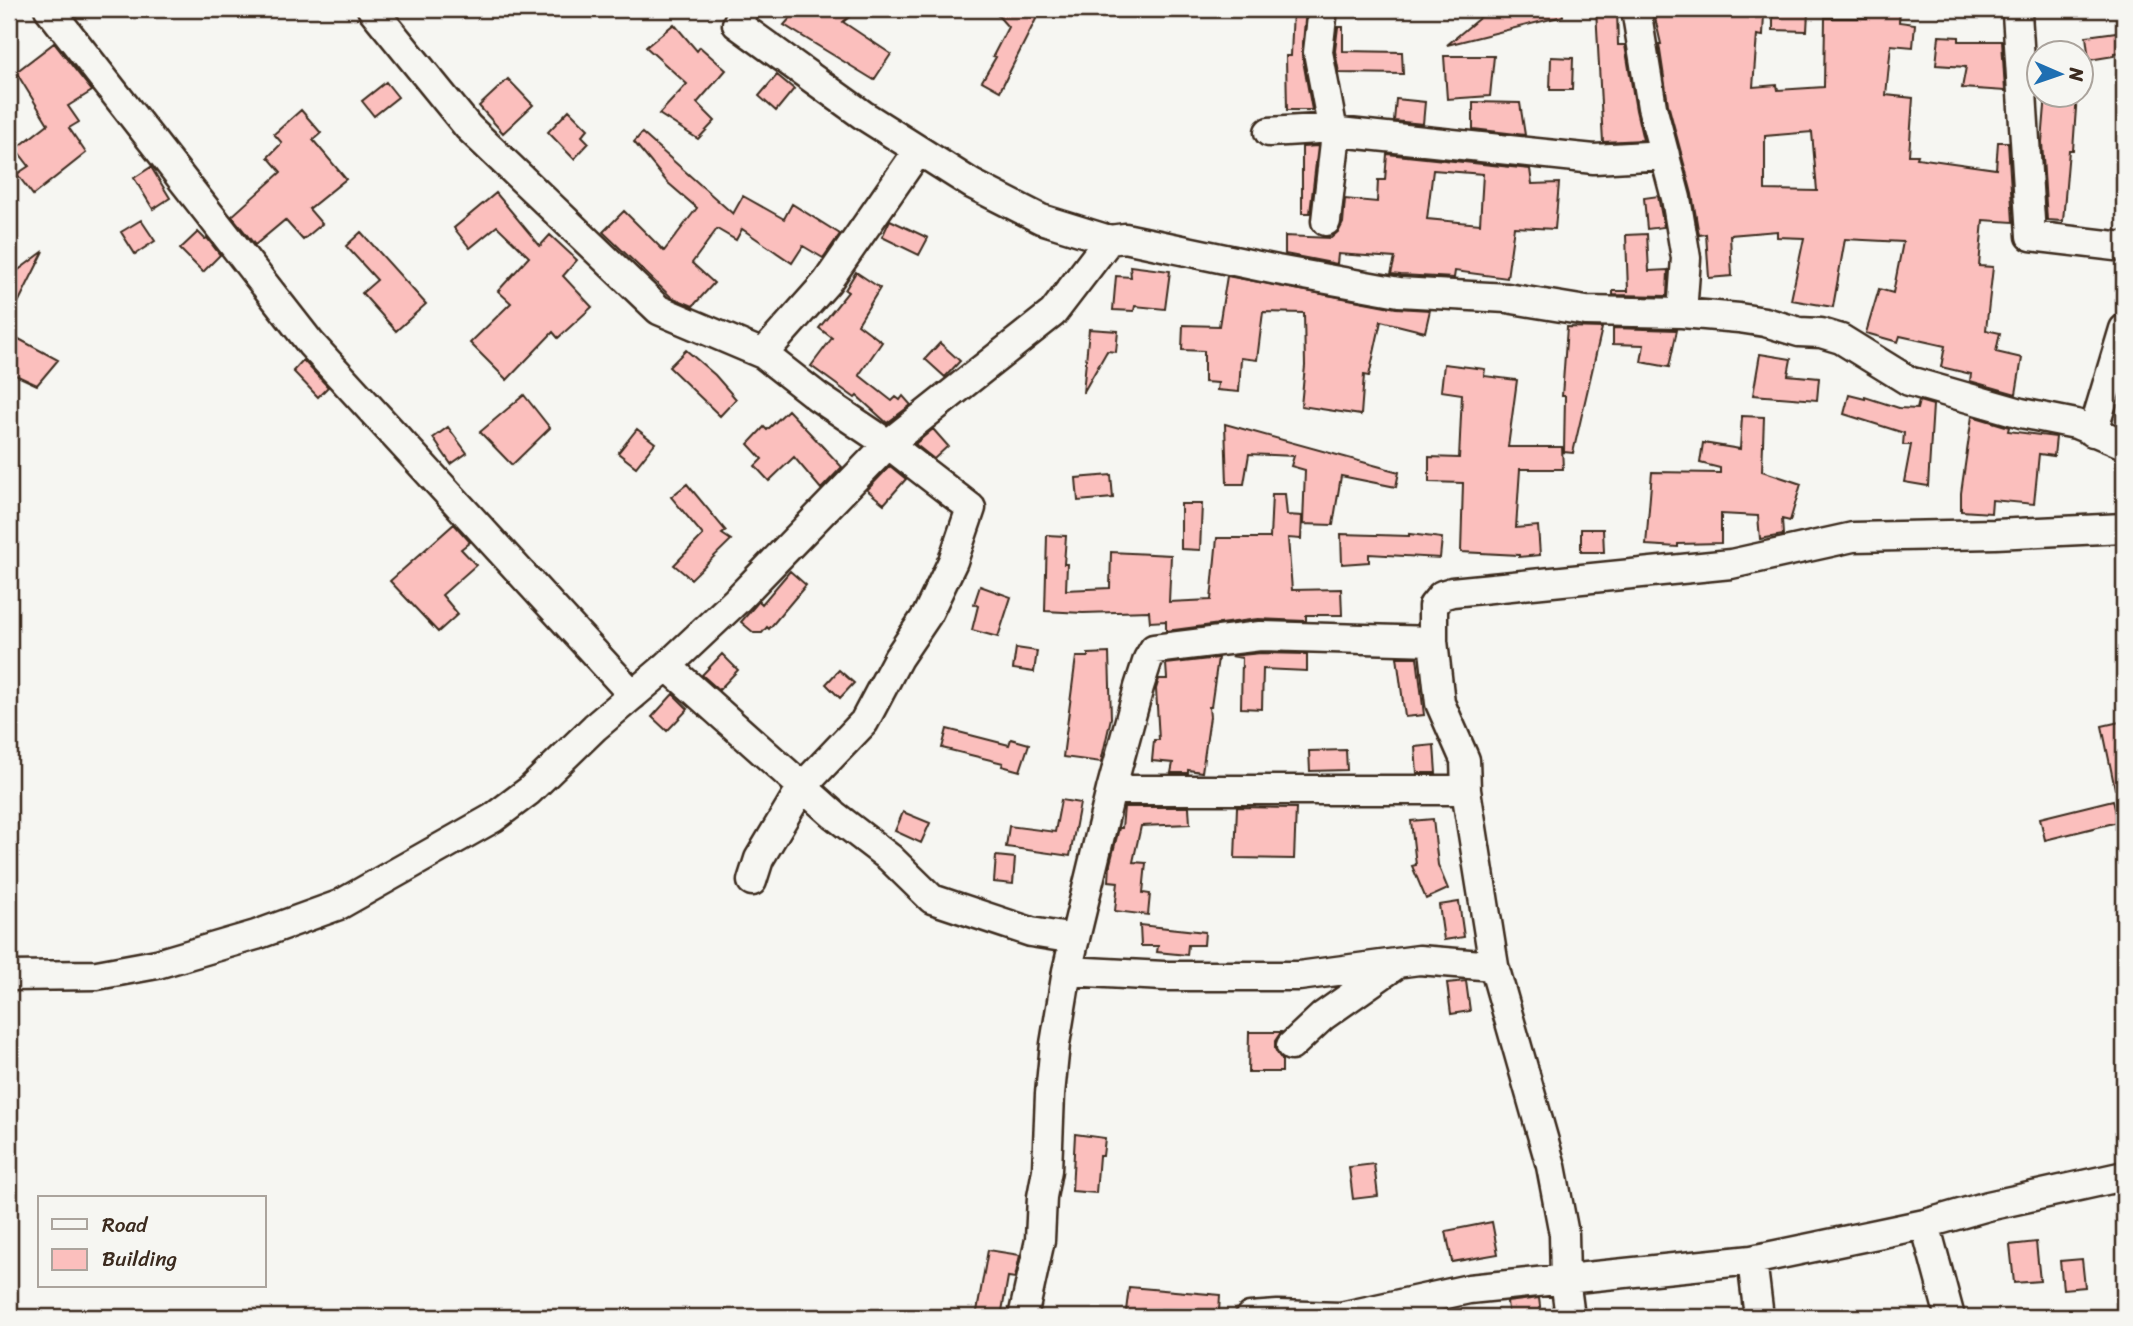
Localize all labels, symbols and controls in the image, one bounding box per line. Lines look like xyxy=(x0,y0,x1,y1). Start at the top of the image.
north arrow xyxy=(2024,38,2094,108)
text: N xyxy=(2060,66,2093,83)
legend xyxy=(38,1196,266,1288)
text: Road xyxy=(102,1206,149,1244)
text: Building xyxy=(102,1240,178,1278)

